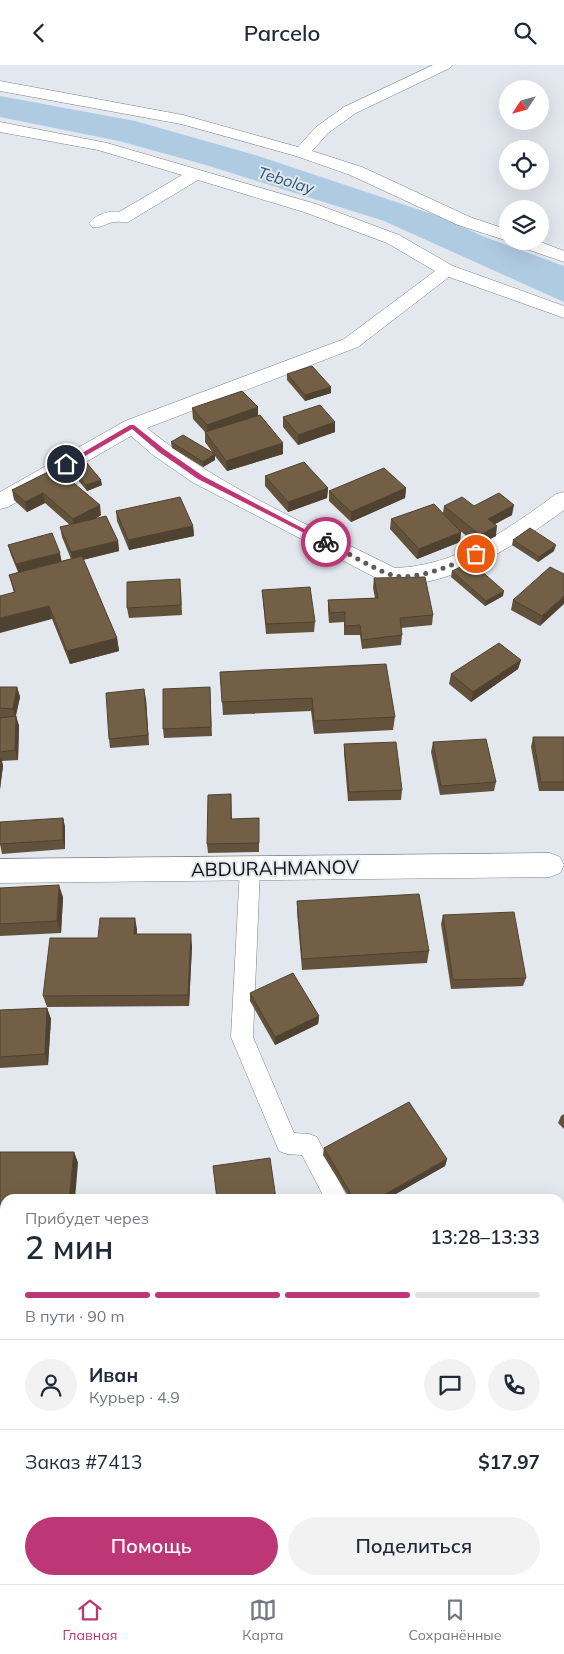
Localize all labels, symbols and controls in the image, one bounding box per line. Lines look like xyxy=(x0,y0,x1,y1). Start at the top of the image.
icon: back xyxy=(25,19,53,47)
text: Parcelo xyxy=(244,19,320,47)
icon: search xyxy=(511,19,539,47)
north arrow xyxy=(499,80,549,130)
map controls xyxy=(499,80,549,250)
button: locate xyxy=(499,140,549,190)
water label: Tebolay xyxy=(255,162,317,198)
button: layers xyxy=(499,200,549,250)
pin xyxy=(45,443,87,485)
icon: home xyxy=(52,450,80,478)
courier xyxy=(301,517,351,567)
icon: bike xyxy=(312,528,340,556)
pin xyxy=(455,533,497,575)
icon: bag xyxy=(462,540,490,568)
street label: ABDURAHMANOV xyxy=(191,855,360,881)
text: Прибудет через xyxy=(25,1208,149,1228)
text: 13:28–13:33 xyxy=(430,1225,540,1249)
text: 2 мин xyxy=(25,1227,113,1267)
text: В пути · 90 m xyxy=(25,1306,125,1326)
button: person xyxy=(25,1359,77,1411)
button: chat xyxy=(424,1359,476,1411)
button: phone xyxy=(488,1359,540,1411)
text: Иван xyxy=(89,1363,138,1387)
text: Курьер · 4.9 xyxy=(89,1387,180,1407)
text: Заказ #7413 xyxy=(25,1450,142,1474)
text: $17.97 xyxy=(478,1450,540,1474)
button: Помощь xyxy=(25,1517,278,1575)
button: Поделиться xyxy=(288,1517,540,1575)
tab: Главная xyxy=(62,1596,117,1644)
tab: Карта xyxy=(242,1596,283,1644)
tab: Сохранённые xyxy=(408,1596,502,1644)

